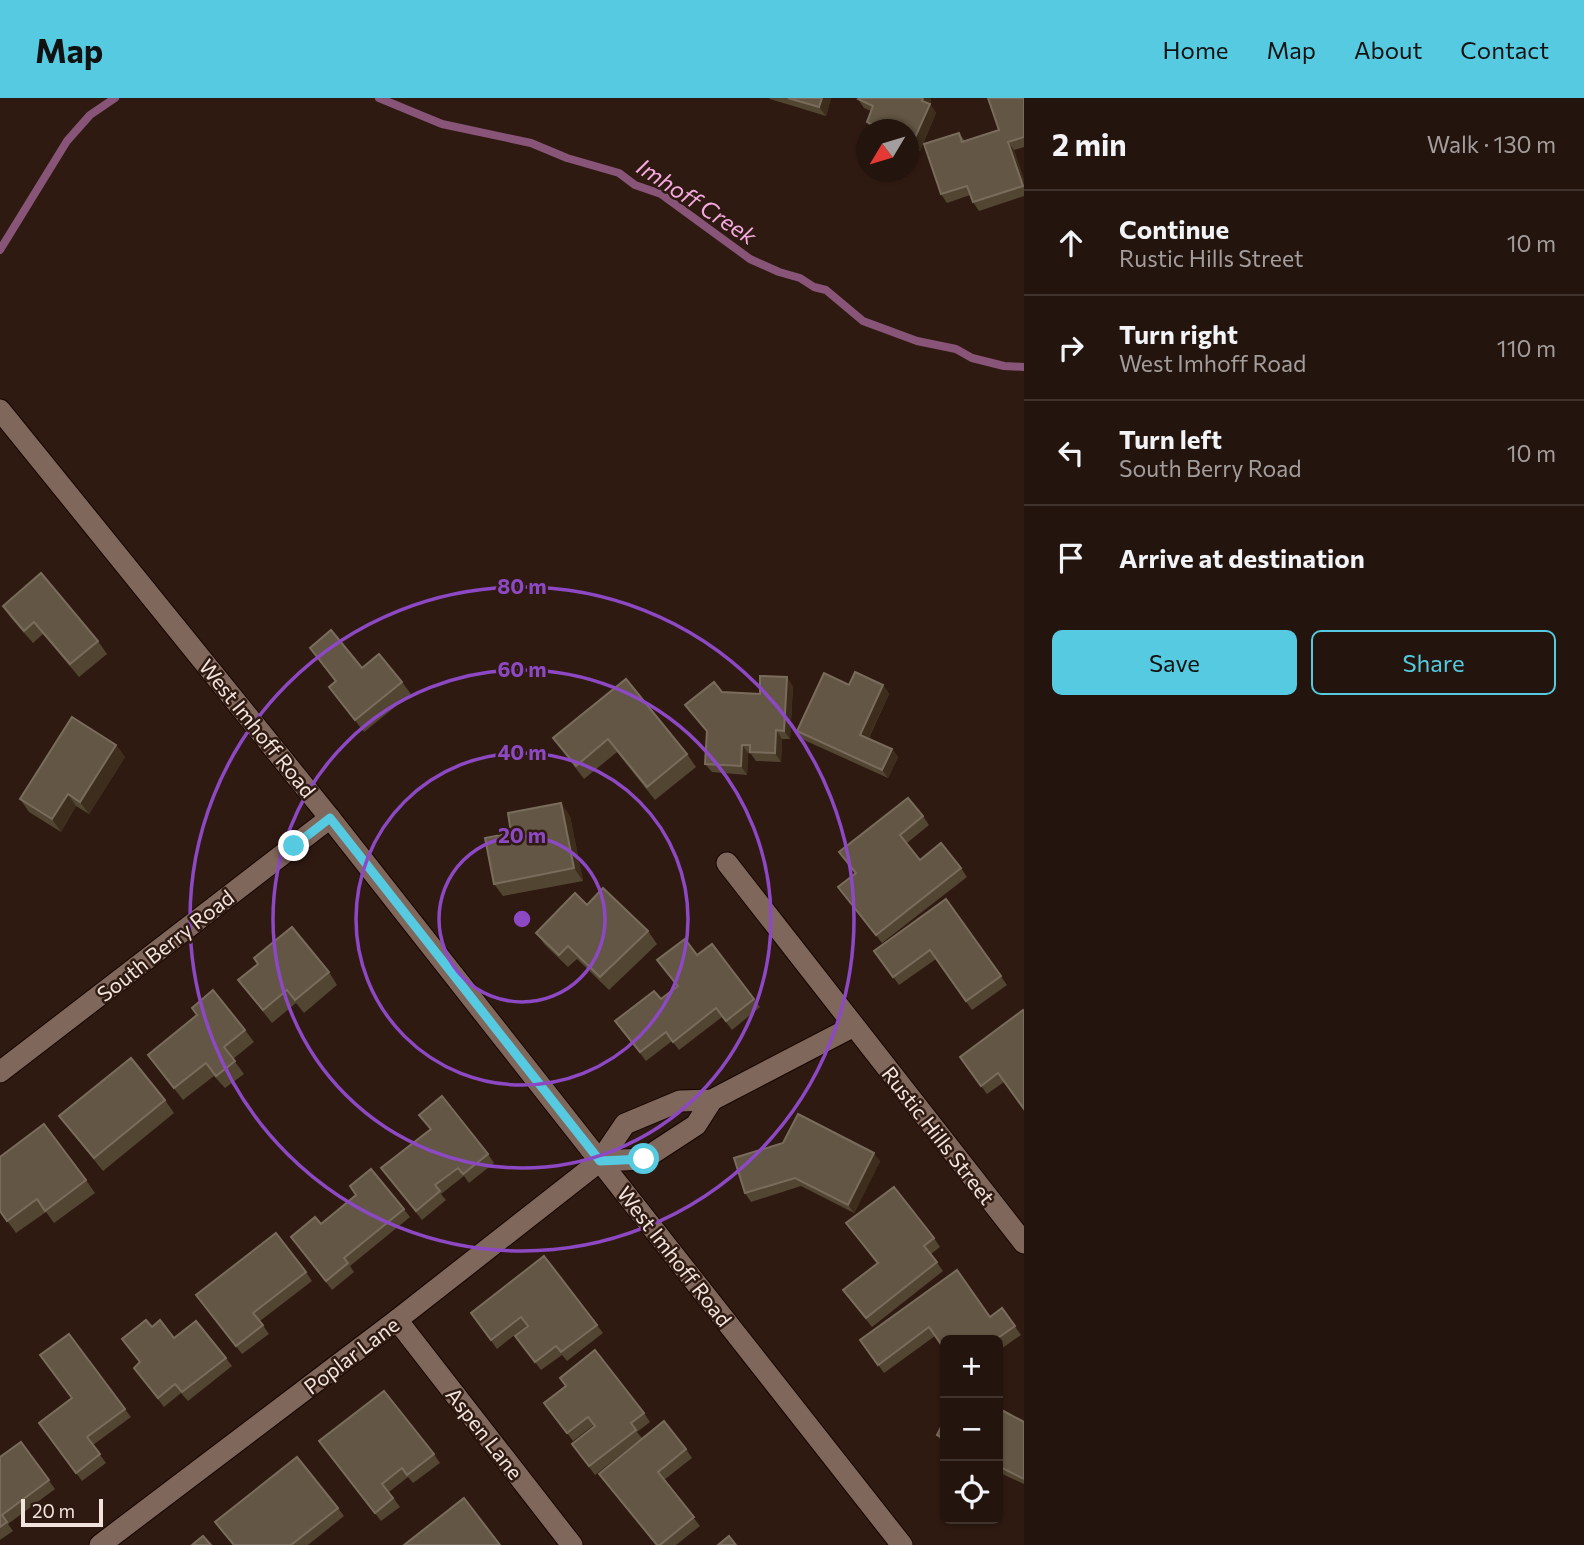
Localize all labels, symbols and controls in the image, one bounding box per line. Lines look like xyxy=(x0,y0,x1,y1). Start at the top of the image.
text: Map xyxy=(35,29,103,70)
text: Home xyxy=(1163,35,1229,64)
text: Map xyxy=(1267,35,1316,64)
text: About xyxy=(1354,35,1422,64)
text: Contact xyxy=(1460,35,1549,64)
north arrow xyxy=(856,119,919,182)
text: 2 min xyxy=(1052,125,1127,162)
text: Walk · 130 m xyxy=(1427,130,1556,158)
water label: Imhoff Creek xyxy=(632,152,762,250)
text: Continue xyxy=(1119,213,1229,244)
icon: ahead xyxy=(1052,224,1090,262)
text: 10 m xyxy=(1507,229,1556,257)
text: Rustic Hills Street xyxy=(1119,244,1303,272)
text: Turn right xyxy=(1119,318,1238,349)
icon: right xyxy=(1052,329,1090,367)
text: 110 m xyxy=(1497,334,1556,362)
text: West Imhoff Road xyxy=(1119,349,1306,377)
text: Turn left xyxy=(1119,423,1222,454)
icon: left xyxy=(1052,434,1090,472)
text: 10 m xyxy=(1507,439,1556,467)
text: South Berry Road xyxy=(1119,454,1301,482)
icon: arrive xyxy=(1052,539,1090,577)
text: Arrive at destination xyxy=(1119,542,1365,573)
text: 80 m xyxy=(497,573,547,598)
button: Save xyxy=(1052,630,1297,695)
button: Share xyxy=(1311,630,1556,695)
street label: West Imhoff Road xyxy=(194,654,322,802)
text: 60 m xyxy=(497,656,547,681)
text: 40 m xyxy=(497,739,547,764)
text: 20 m xyxy=(498,822,546,847)
route end xyxy=(278,830,309,861)
street label: South Berry Road xyxy=(92,884,238,1006)
centre of rings xyxy=(510,907,534,931)
street label: Rustic Hills Street xyxy=(877,1061,1001,1209)
route start xyxy=(628,1143,659,1174)
street label: West Imhoff Road xyxy=(613,1181,737,1331)
street label: Poplar Lane xyxy=(298,1311,404,1399)
map controls xyxy=(940,1335,1003,1524)
button: + xyxy=(940,1335,1003,1398)
street label: Aspen Lane xyxy=(441,1382,529,1484)
button: − xyxy=(940,1398,1003,1461)
button: locate xyxy=(940,1461,1003,1524)
scale bar xyxy=(21,1496,103,1528)
text: 20 m xyxy=(32,1499,75,1522)

